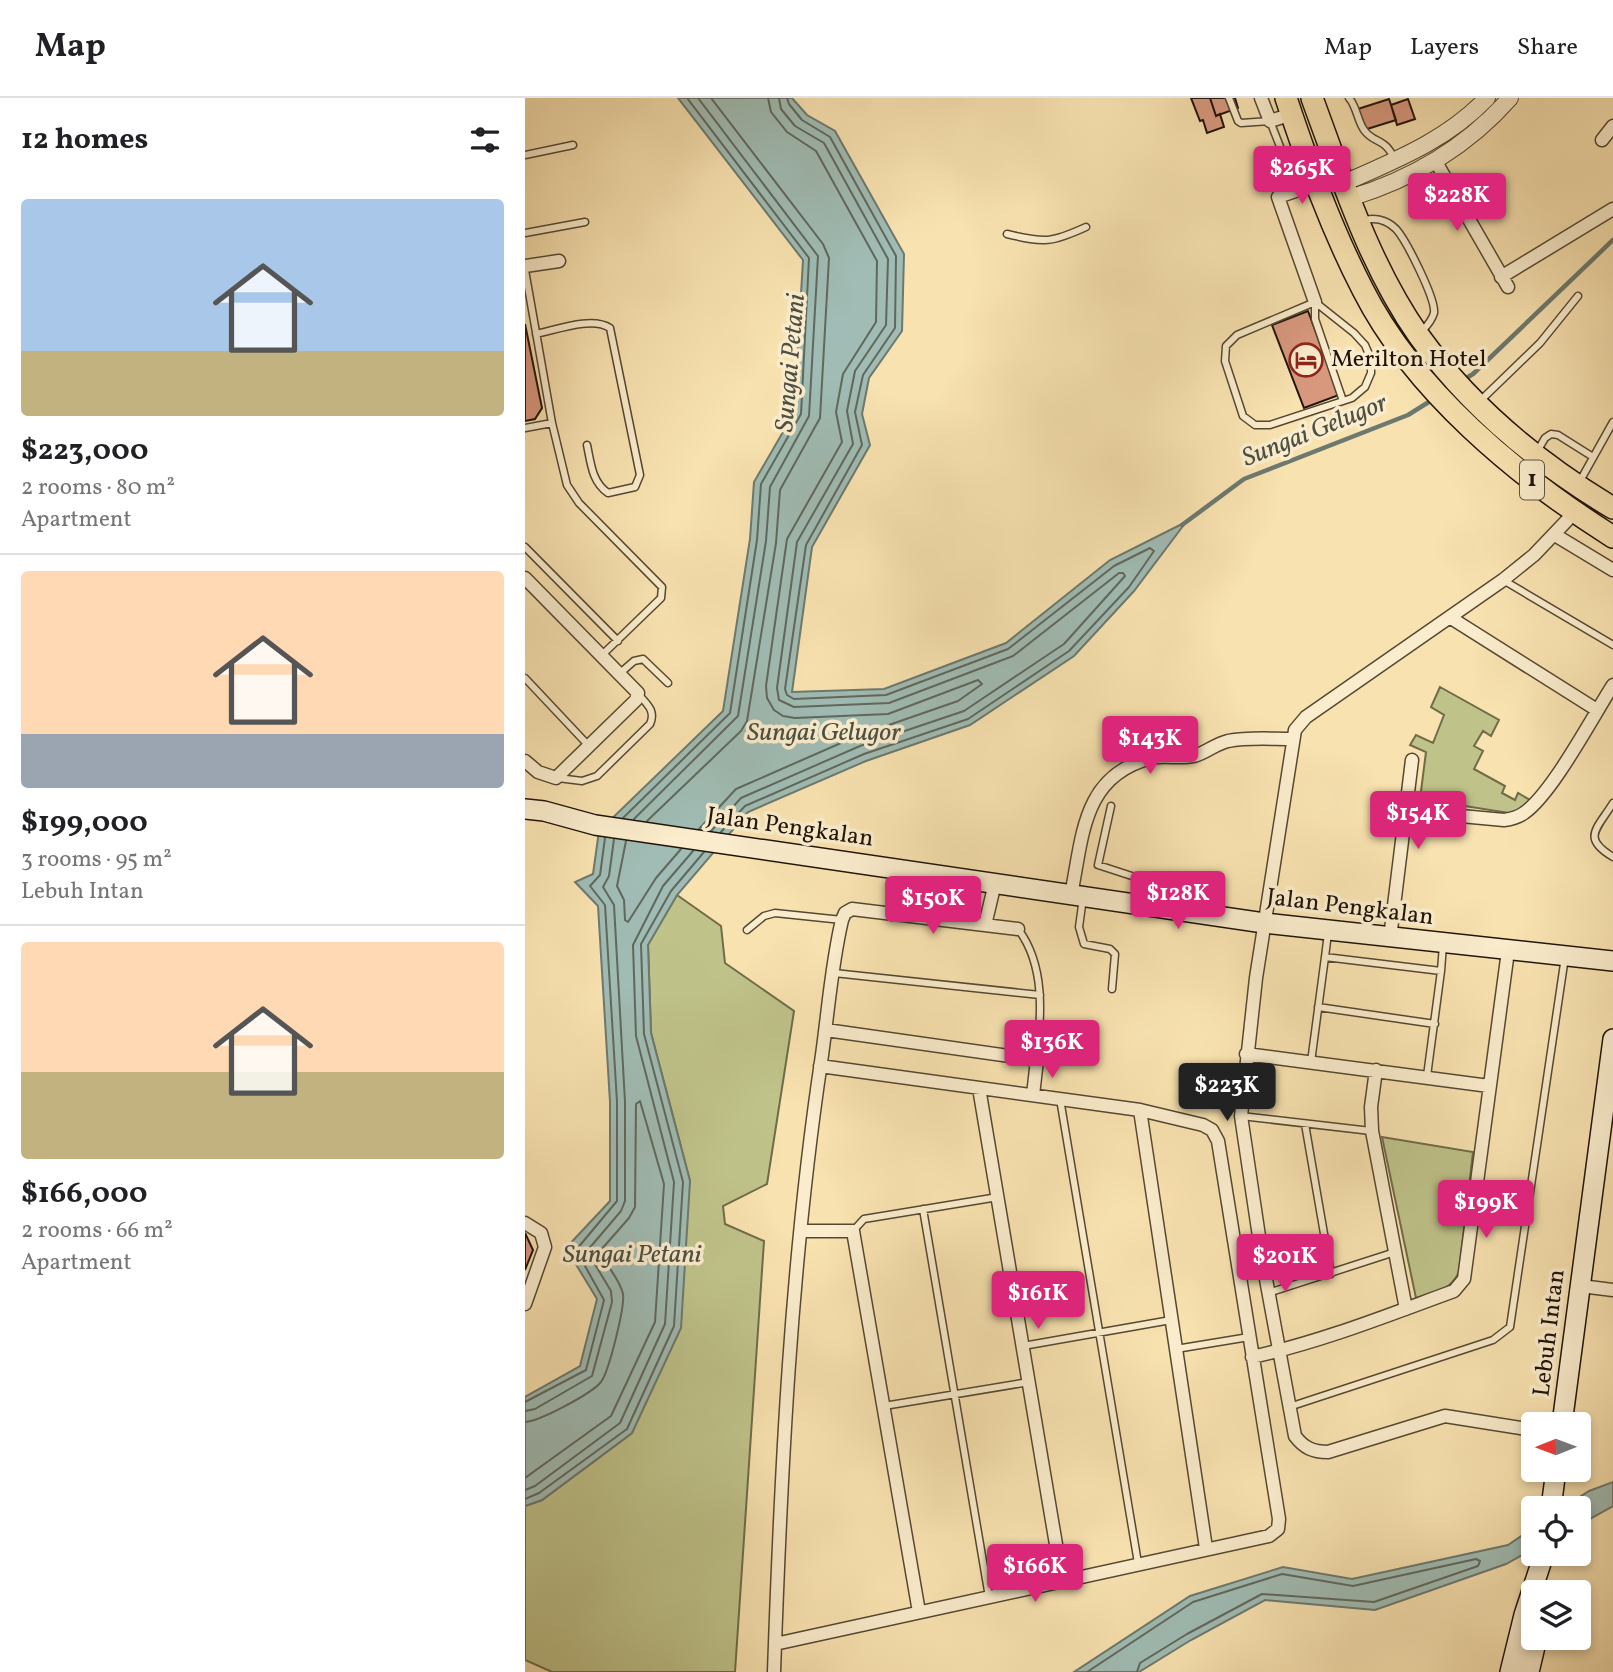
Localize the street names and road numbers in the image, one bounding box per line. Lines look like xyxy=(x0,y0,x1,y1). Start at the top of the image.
road number: 1 xyxy=(1520,460,1544,500)
street label: Jalan Pengkalan xyxy=(704,799,876,857)
street label: Jalan Pengkalan xyxy=(1265,881,1435,935)
street label: Lebuh Intan xyxy=(1525,1267,1575,1399)

